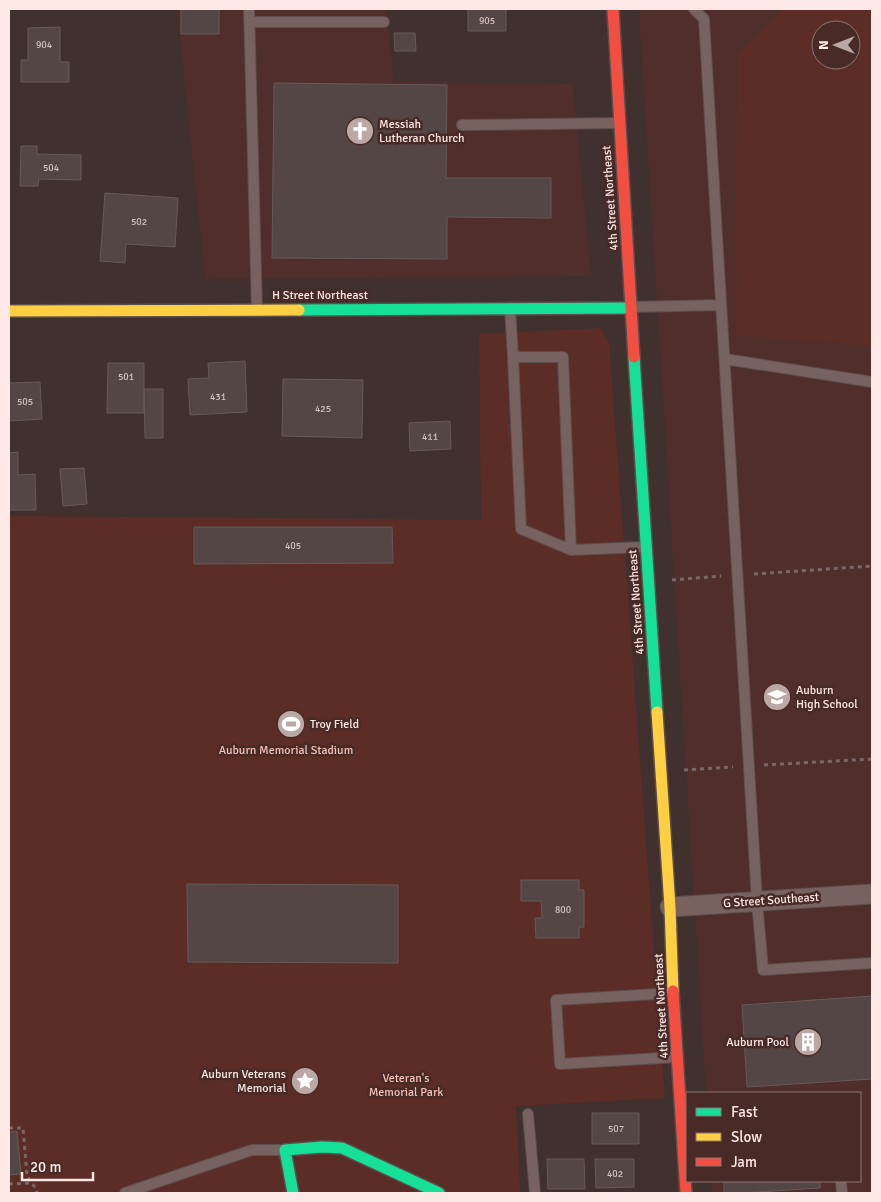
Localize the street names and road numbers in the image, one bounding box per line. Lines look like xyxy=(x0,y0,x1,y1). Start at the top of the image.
street label: 4th Street Northeast xyxy=(599,145,622,251)
street label: H Street Northeast xyxy=(272,288,368,303)
street label: 4th Street Northeast xyxy=(625,549,648,655)
street label: G Street Southeast xyxy=(723,890,819,911)
street label: 4th Street Northeast xyxy=(651,953,672,1059)

